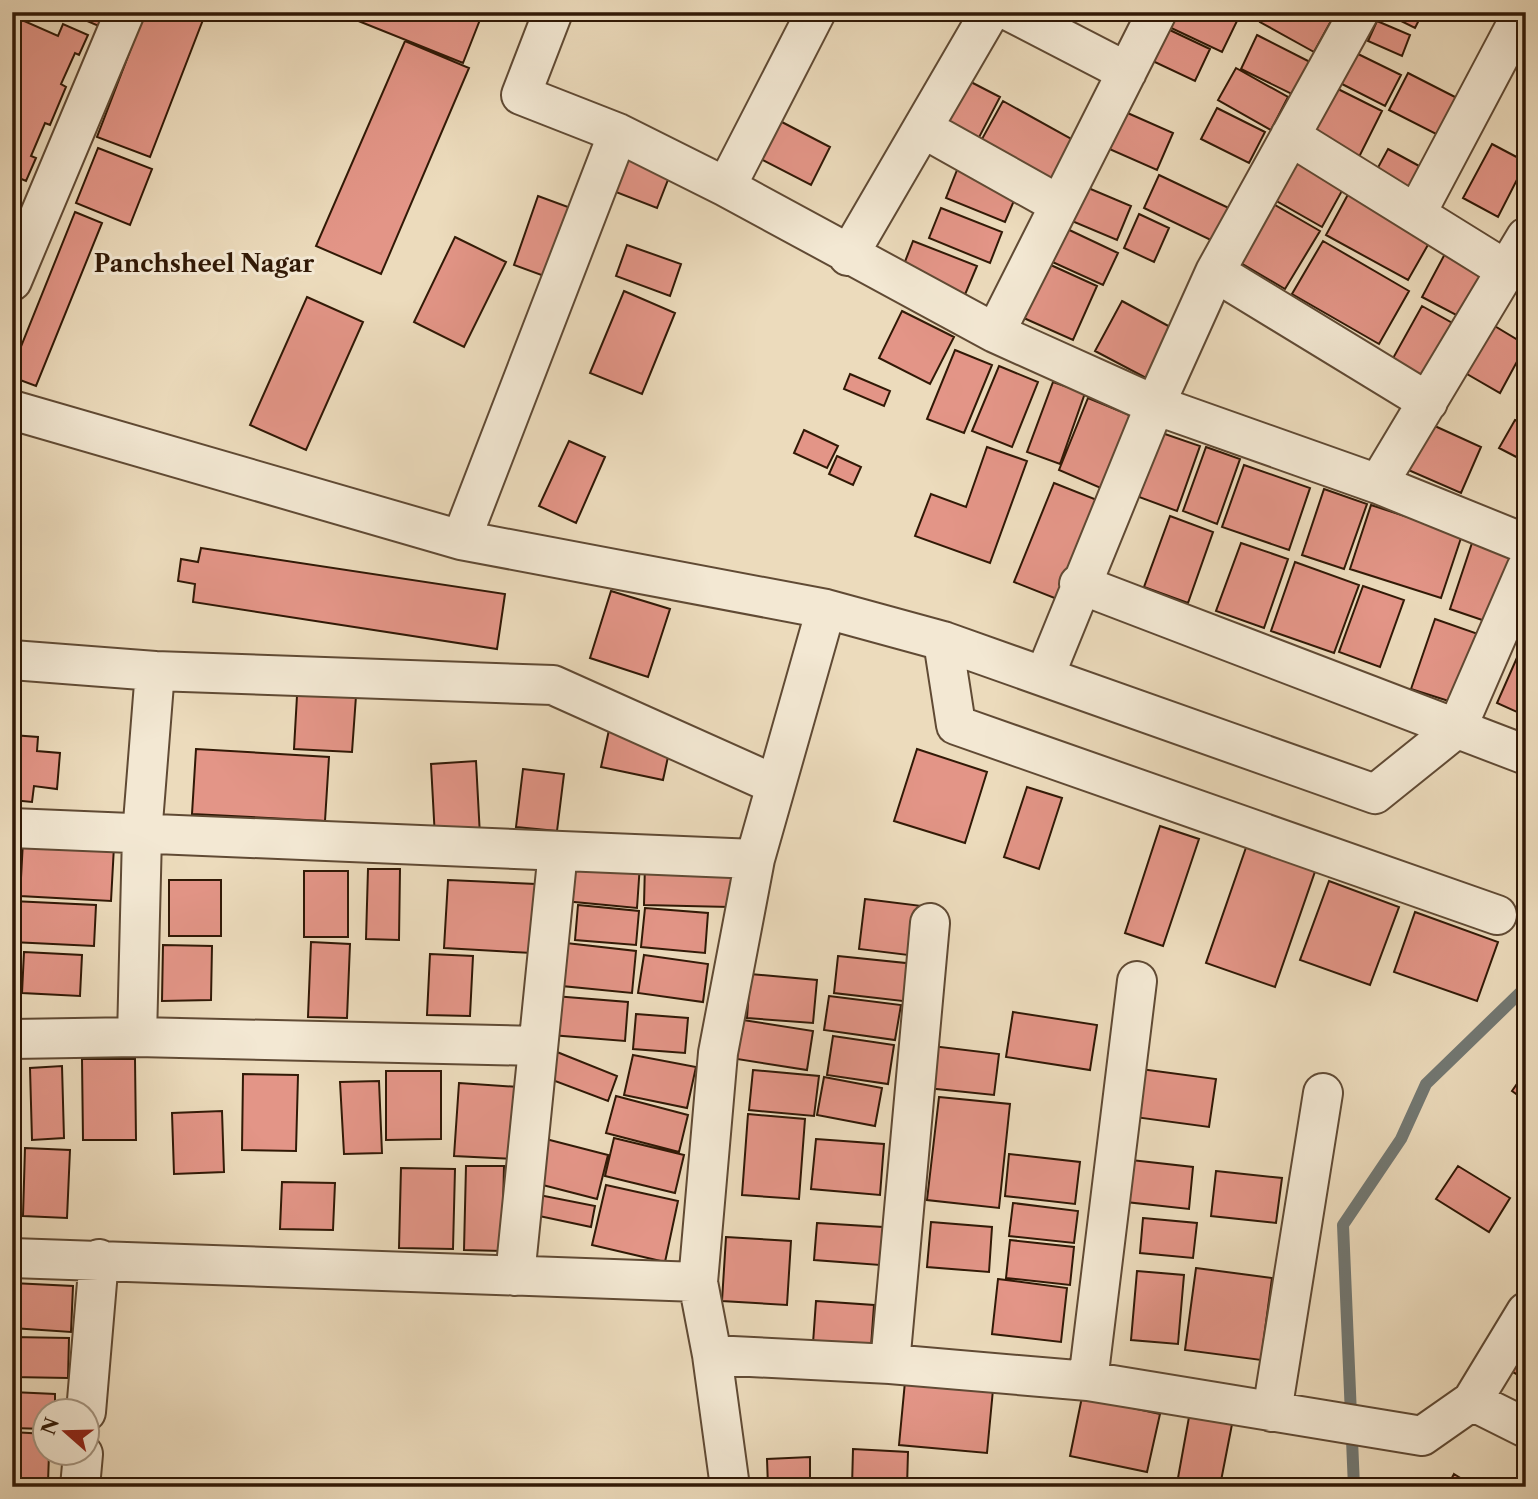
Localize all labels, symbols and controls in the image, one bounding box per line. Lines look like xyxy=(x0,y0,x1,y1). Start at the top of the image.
district label: Panchsheel Nagar xyxy=(94,249,314,278)
north arrow xyxy=(32,1398,102,1468)
text: N xyxy=(37,1415,64,1438)

